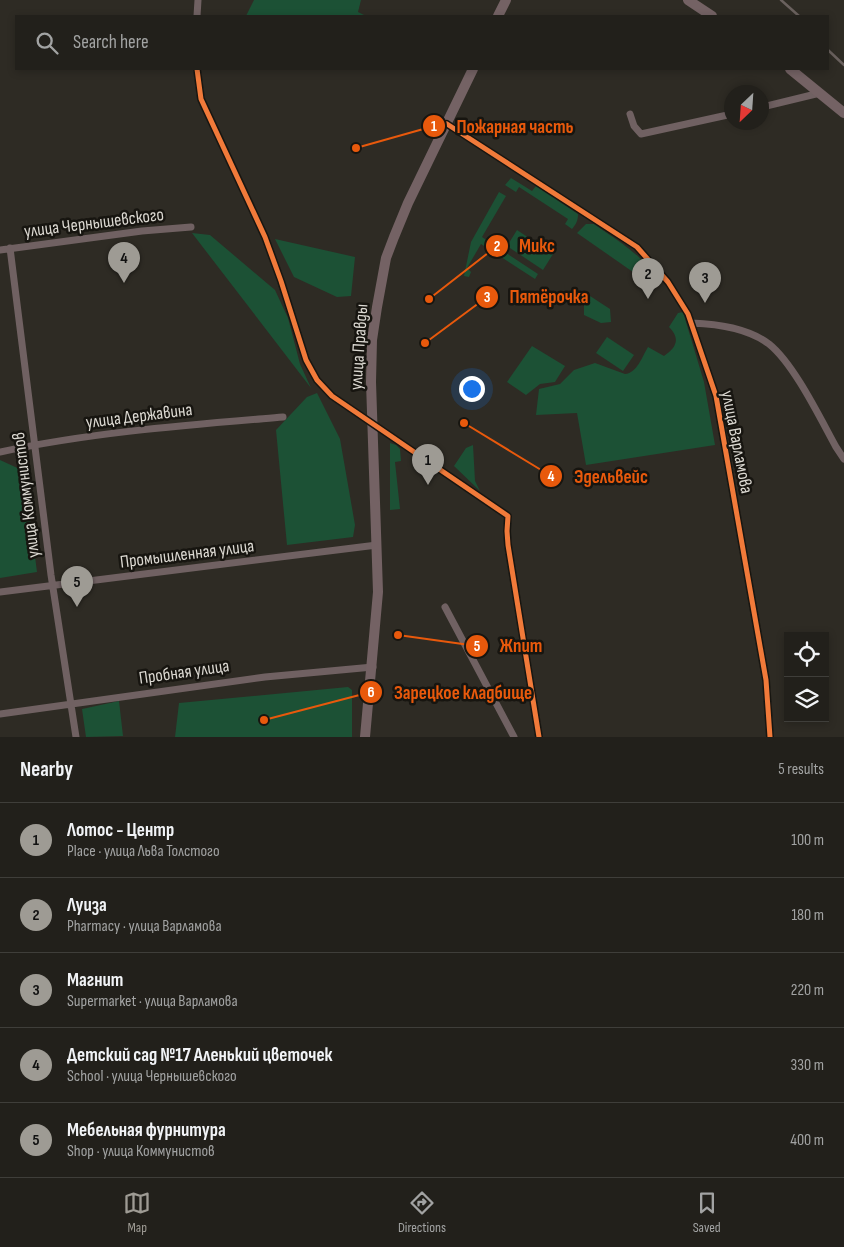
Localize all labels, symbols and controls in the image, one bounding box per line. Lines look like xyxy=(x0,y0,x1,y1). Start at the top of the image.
search box xyxy=(15,15,829,70)
icon: search xyxy=(33,29,61,57)
text: Search here xyxy=(73,31,149,54)
north arrow xyxy=(724,85,769,130)
callout: Пожарная часть xyxy=(421,109,583,143)
text: Пожарная часть xyxy=(456,116,574,139)
text: 1 xyxy=(431,117,437,136)
street label: улица Чернышевского xyxy=(23,204,165,242)
callout: Микс xyxy=(484,229,565,263)
text: Микс xyxy=(519,235,555,258)
text: 2 xyxy=(494,237,500,256)
pin: 4 xyxy=(108,242,140,283)
pin: 2 xyxy=(632,258,664,299)
pin: 3 xyxy=(689,262,721,303)
callout: Пятёрочка xyxy=(474,280,598,314)
text: Пятёрочка xyxy=(509,286,589,309)
text: 3 xyxy=(484,288,491,307)
street label: улица Правды xyxy=(346,303,372,391)
your location xyxy=(459,376,485,402)
street label: улица Варламова xyxy=(717,389,757,495)
street label: улица Державина xyxy=(84,399,194,433)
street label: улица Коммунистов xyxy=(8,431,44,559)
pin: 1 xyxy=(412,444,444,485)
callout: Эдельвейс xyxy=(539,459,658,493)
text: Эдельвейс xyxy=(574,466,648,489)
text: 4 xyxy=(548,467,555,486)
street label: Промышленная улица xyxy=(119,535,255,573)
pin: 5 xyxy=(61,566,93,607)
callout: Жпит xyxy=(465,629,552,663)
map controls xyxy=(784,632,829,722)
button: locate xyxy=(784,632,829,677)
text: Жпит xyxy=(500,635,542,658)
text: 5 xyxy=(474,637,481,656)
street label: Пробная улица xyxy=(137,655,231,689)
callout: Зарецкое кладбище xyxy=(358,675,542,709)
button: layers xyxy=(784,677,829,722)
text: Зарецкое кладбище xyxy=(394,682,532,705)
text: 6 xyxy=(367,683,375,702)
text: Nearby xyxy=(20,757,73,782)
text: 5 results xyxy=(778,760,824,779)
text: Лотос - Центр xyxy=(67,819,174,842)
text: 1 xyxy=(33,831,39,850)
text: 100 m xyxy=(791,831,824,850)
text: Place · улица Льва Толстого xyxy=(67,842,220,861)
text: Луиза xyxy=(67,894,107,917)
text: 2 xyxy=(32,906,40,925)
text: 180 m xyxy=(791,906,824,925)
text: Pharmacy · улица Варламова xyxy=(67,917,222,936)
text: Магнит xyxy=(67,969,123,992)
text: 3 xyxy=(32,981,40,1000)
text: 220 m xyxy=(791,981,824,1000)
text: Supermarket · улица Варламова xyxy=(67,992,238,1011)
text: Детский сад №17 Аленький цветочек xyxy=(67,1044,333,1067)
text: 4 xyxy=(32,1056,40,1075)
text: 330 m xyxy=(791,1056,824,1075)
text: School · улица Чернышевского xyxy=(67,1067,237,1086)
text: Мебельная фурнитура xyxy=(67,1119,226,1142)
text: 5 xyxy=(32,1131,40,1150)
text: 400 m xyxy=(790,1131,824,1150)
text: Shop · улица Коммунистов xyxy=(67,1142,215,1161)
tab: Map xyxy=(123,1189,151,1236)
tab: Directions xyxy=(398,1189,446,1236)
tab: Saved xyxy=(693,1189,721,1236)

